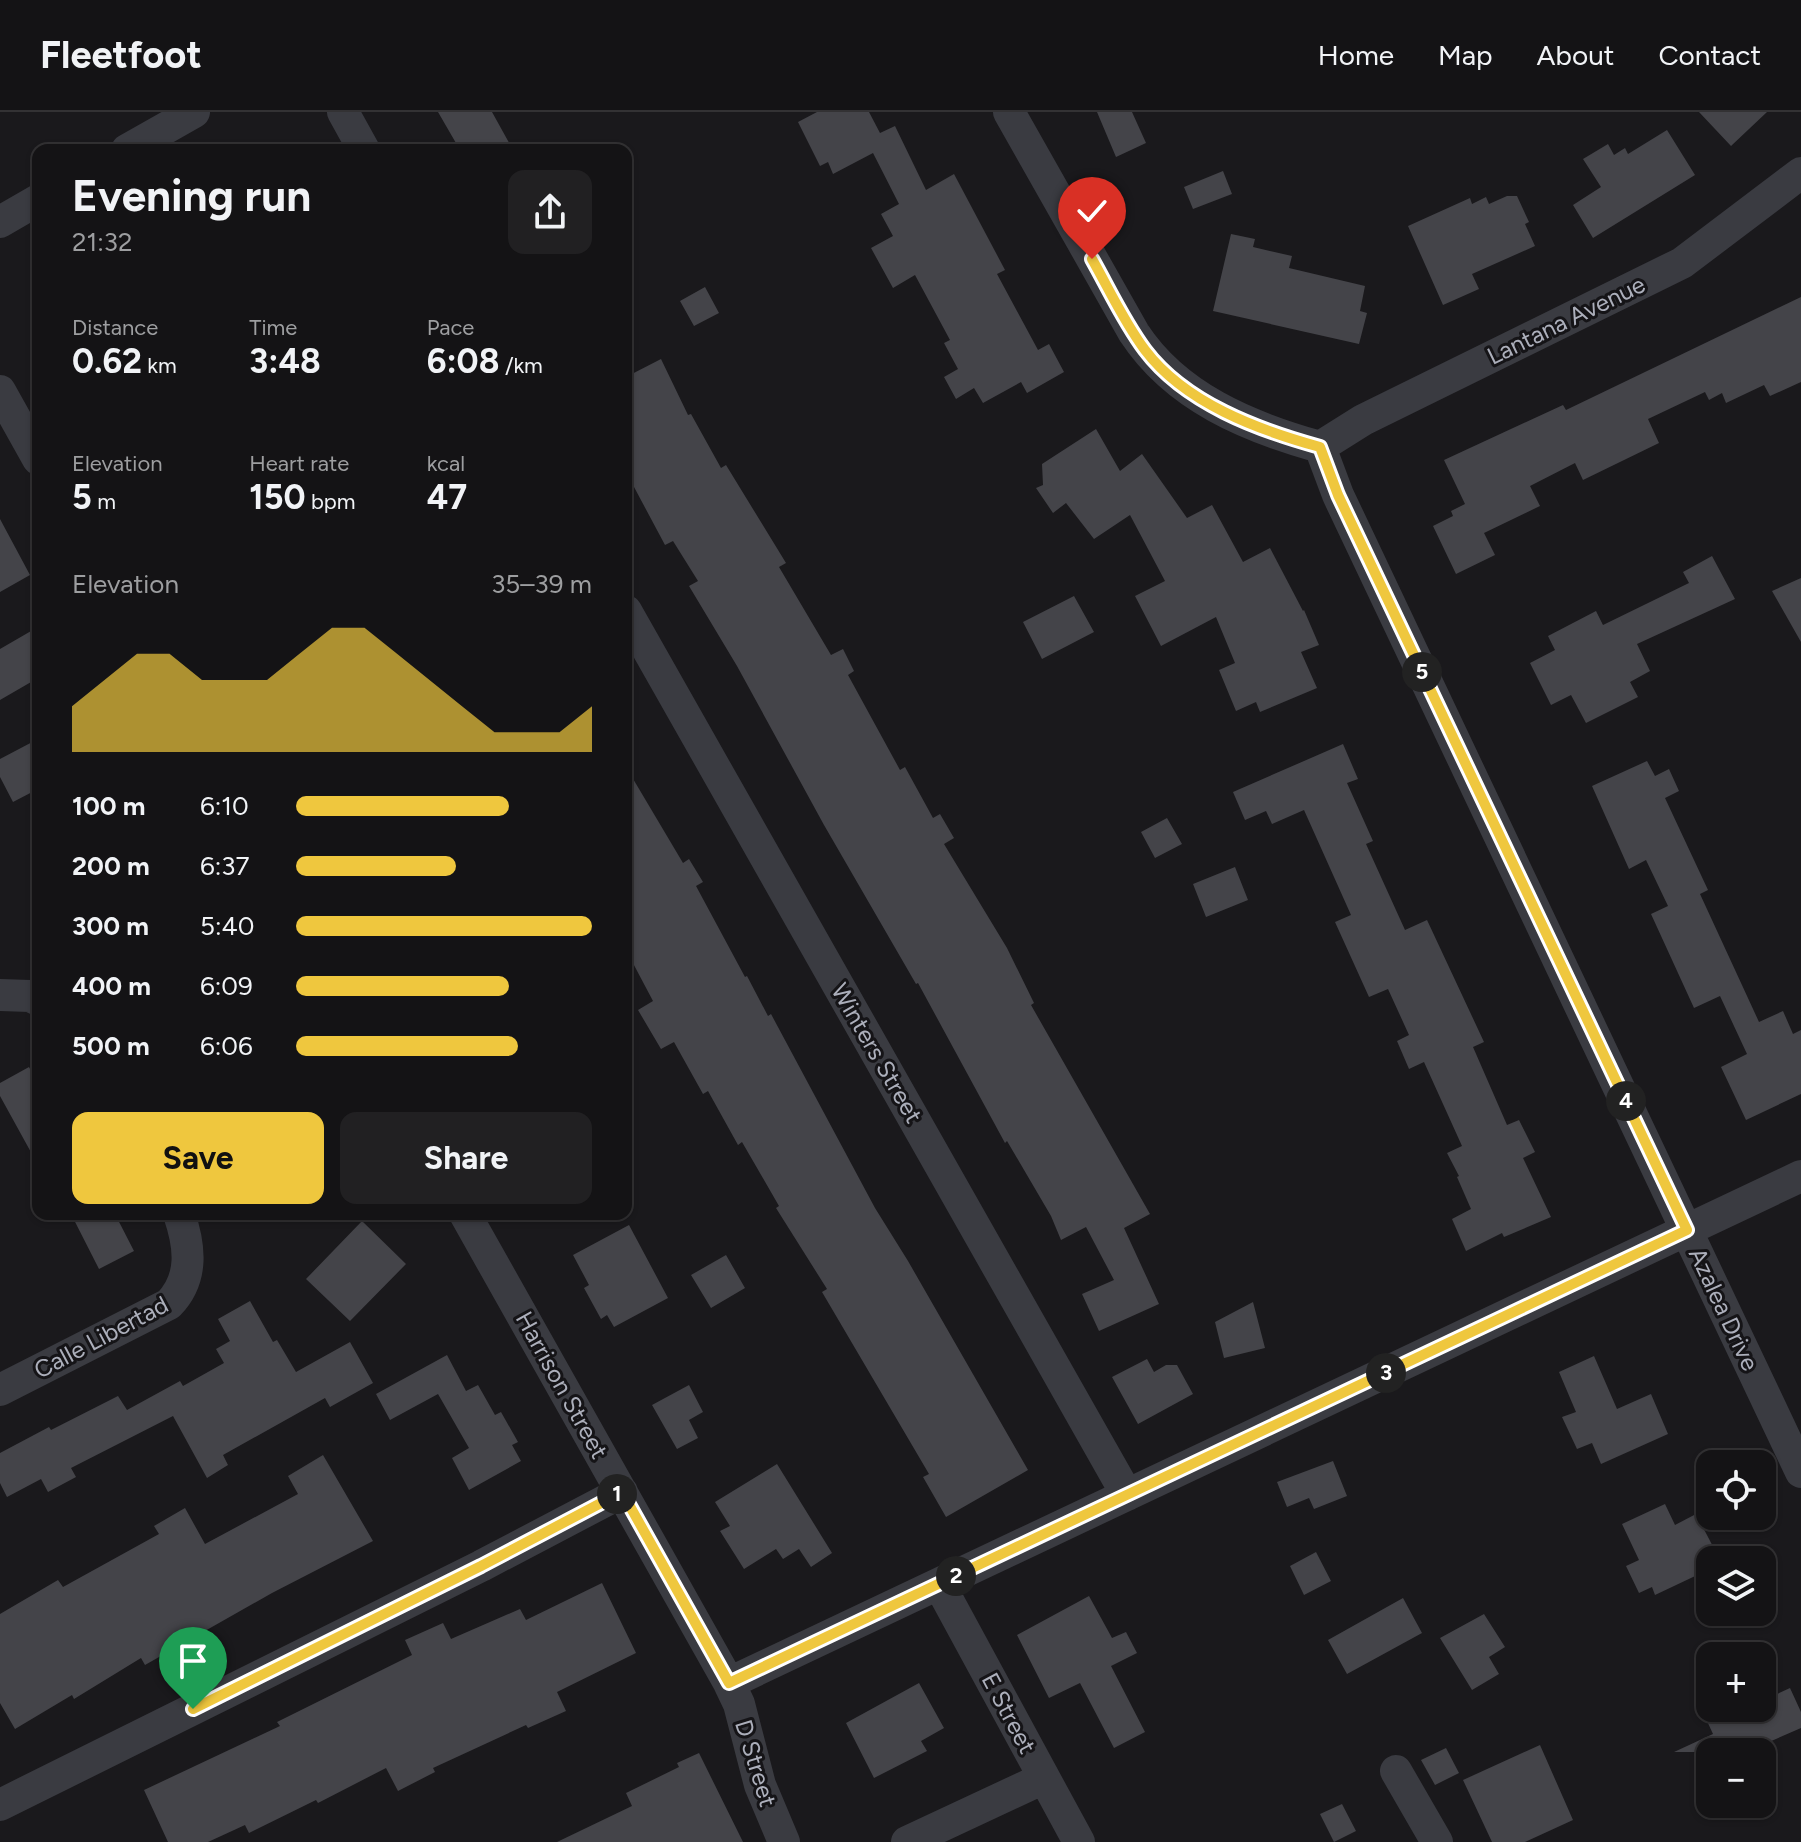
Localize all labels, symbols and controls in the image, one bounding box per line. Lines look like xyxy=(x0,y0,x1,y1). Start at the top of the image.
text: Fleetfoot xyxy=(40,32,202,78)
text: Home xyxy=(1318,38,1394,72)
text: Map xyxy=(1438,38,1493,72)
text: About xyxy=(1537,38,1614,72)
text: Contact xyxy=(1658,38,1761,72)
text: Evening run xyxy=(72,169,311,222)
button: share xyxy=(508,170,592,254)
pin xyxy=(1058,177,1126,259)
icon: check xyxy=(1070,189,1114,233)
text: 21:32 xyxy=(72,226,133,258)
street label: Lantana Avenue xyxy=(1482,269,1650,371)
text: Distance xyxy=(72,314,158,341)
text: Time xyxy=(249,314,297,341)
text: Pace xyxy=(427,314,474,341)
text: 0.62 xyxy=(72,341,142,382)
text: 3:48 xyxy=(249,341,321,382)
text: 6:08 xyxy=(427,341,499,382)
text: km xyxy=(142,352,177,379)
text: /km xyxy=(499,352,543,379)
text: Elevation xyxy=(72,450,162,477)
text: Heart rate xyxy=(249,450,349,477)
text: kcal xyxy=(427,450,465,477)
text: 5 xyxy=(72,477,92,518)
text: 150 xyxy=(249,477,305,518)
text: 47 xyxy=(427,477,467,518)
text: m xyxy=(92,488,116,515)
text: bpm xyxy=(305,488,356,515)
text: Elevation xyxy=(72,568,179,600)
text: 35–39 m xyxy=(491,568,592,600)
pin: 5 xyxy=(1402,652,1442,692)
text: 5 xyxy=(1416,658,1428,685)
text: 100 m xyxy=(72,790,146,822)
text: 6:10 xyxy=(200,790,249,822)
text: 200 m xyxy=(72,850,150,882)
text: 6:37 xyxy=(200,850,249,882)
text: 300 m xyxy=(72,910,149,942)
text: 5:40 xyxy=(200,910,254,942)
text: 400 m xyxy=(72,970,151,1002)
text: 6:09 xyxy=(200,970,253,1002)
street label: Winters Street xyxy=(825,978,929,1128)
text: 500 m xyxy=(72,1030,150,1062)
text: 6:06 xyxy=(200,1030,253,1062)
pin: 4 xyxy=(1606,1081,1646,1121)
text: 4 xyxy=(1619,1087,1633,1114)
button: Save xyxy=(72,1112,324,1204)
button: Share xyxy=(340,1112,592,1204)
street label: Azalea Drive xyxy=(1683,1243,1765,1375)
street label: Calle Libertad xyxy=(29,1290,173,1384)
street label: Harrison Street xyxy=(510,1306,614,1464)
pin: 3 xyxy=(1366,1353,1406,1393)
text: 3 xyxy=(1380,1359,1392,1386)
map controls xyxy=(1696,1450,1776,1818)
button: locate xyxy=(1696,1450,1776,1530)
pin: 1 xyxy=(597,1474,637,1514)
text: 1 xyxy=(612,1480,622,1507)
button: layers xyxy=(1696,1546,1776,1626)
pin: 2 xyxy=(936,1556,976,1596)
text: 2 xyxy=(950,1562,962,1589)
pin xyxy=(159,1627,227,1709)
icon: arrive xyxy=(171,1639,215,1683)
button: + xyxy=(1696,1642,1776,1722)
street label: E Street xyxy=(976,1668,1042,1758)
street label: D Street xyxy=(729,1716,783,1810)
button: − xyxy=(1696,1738,1776,1818)

